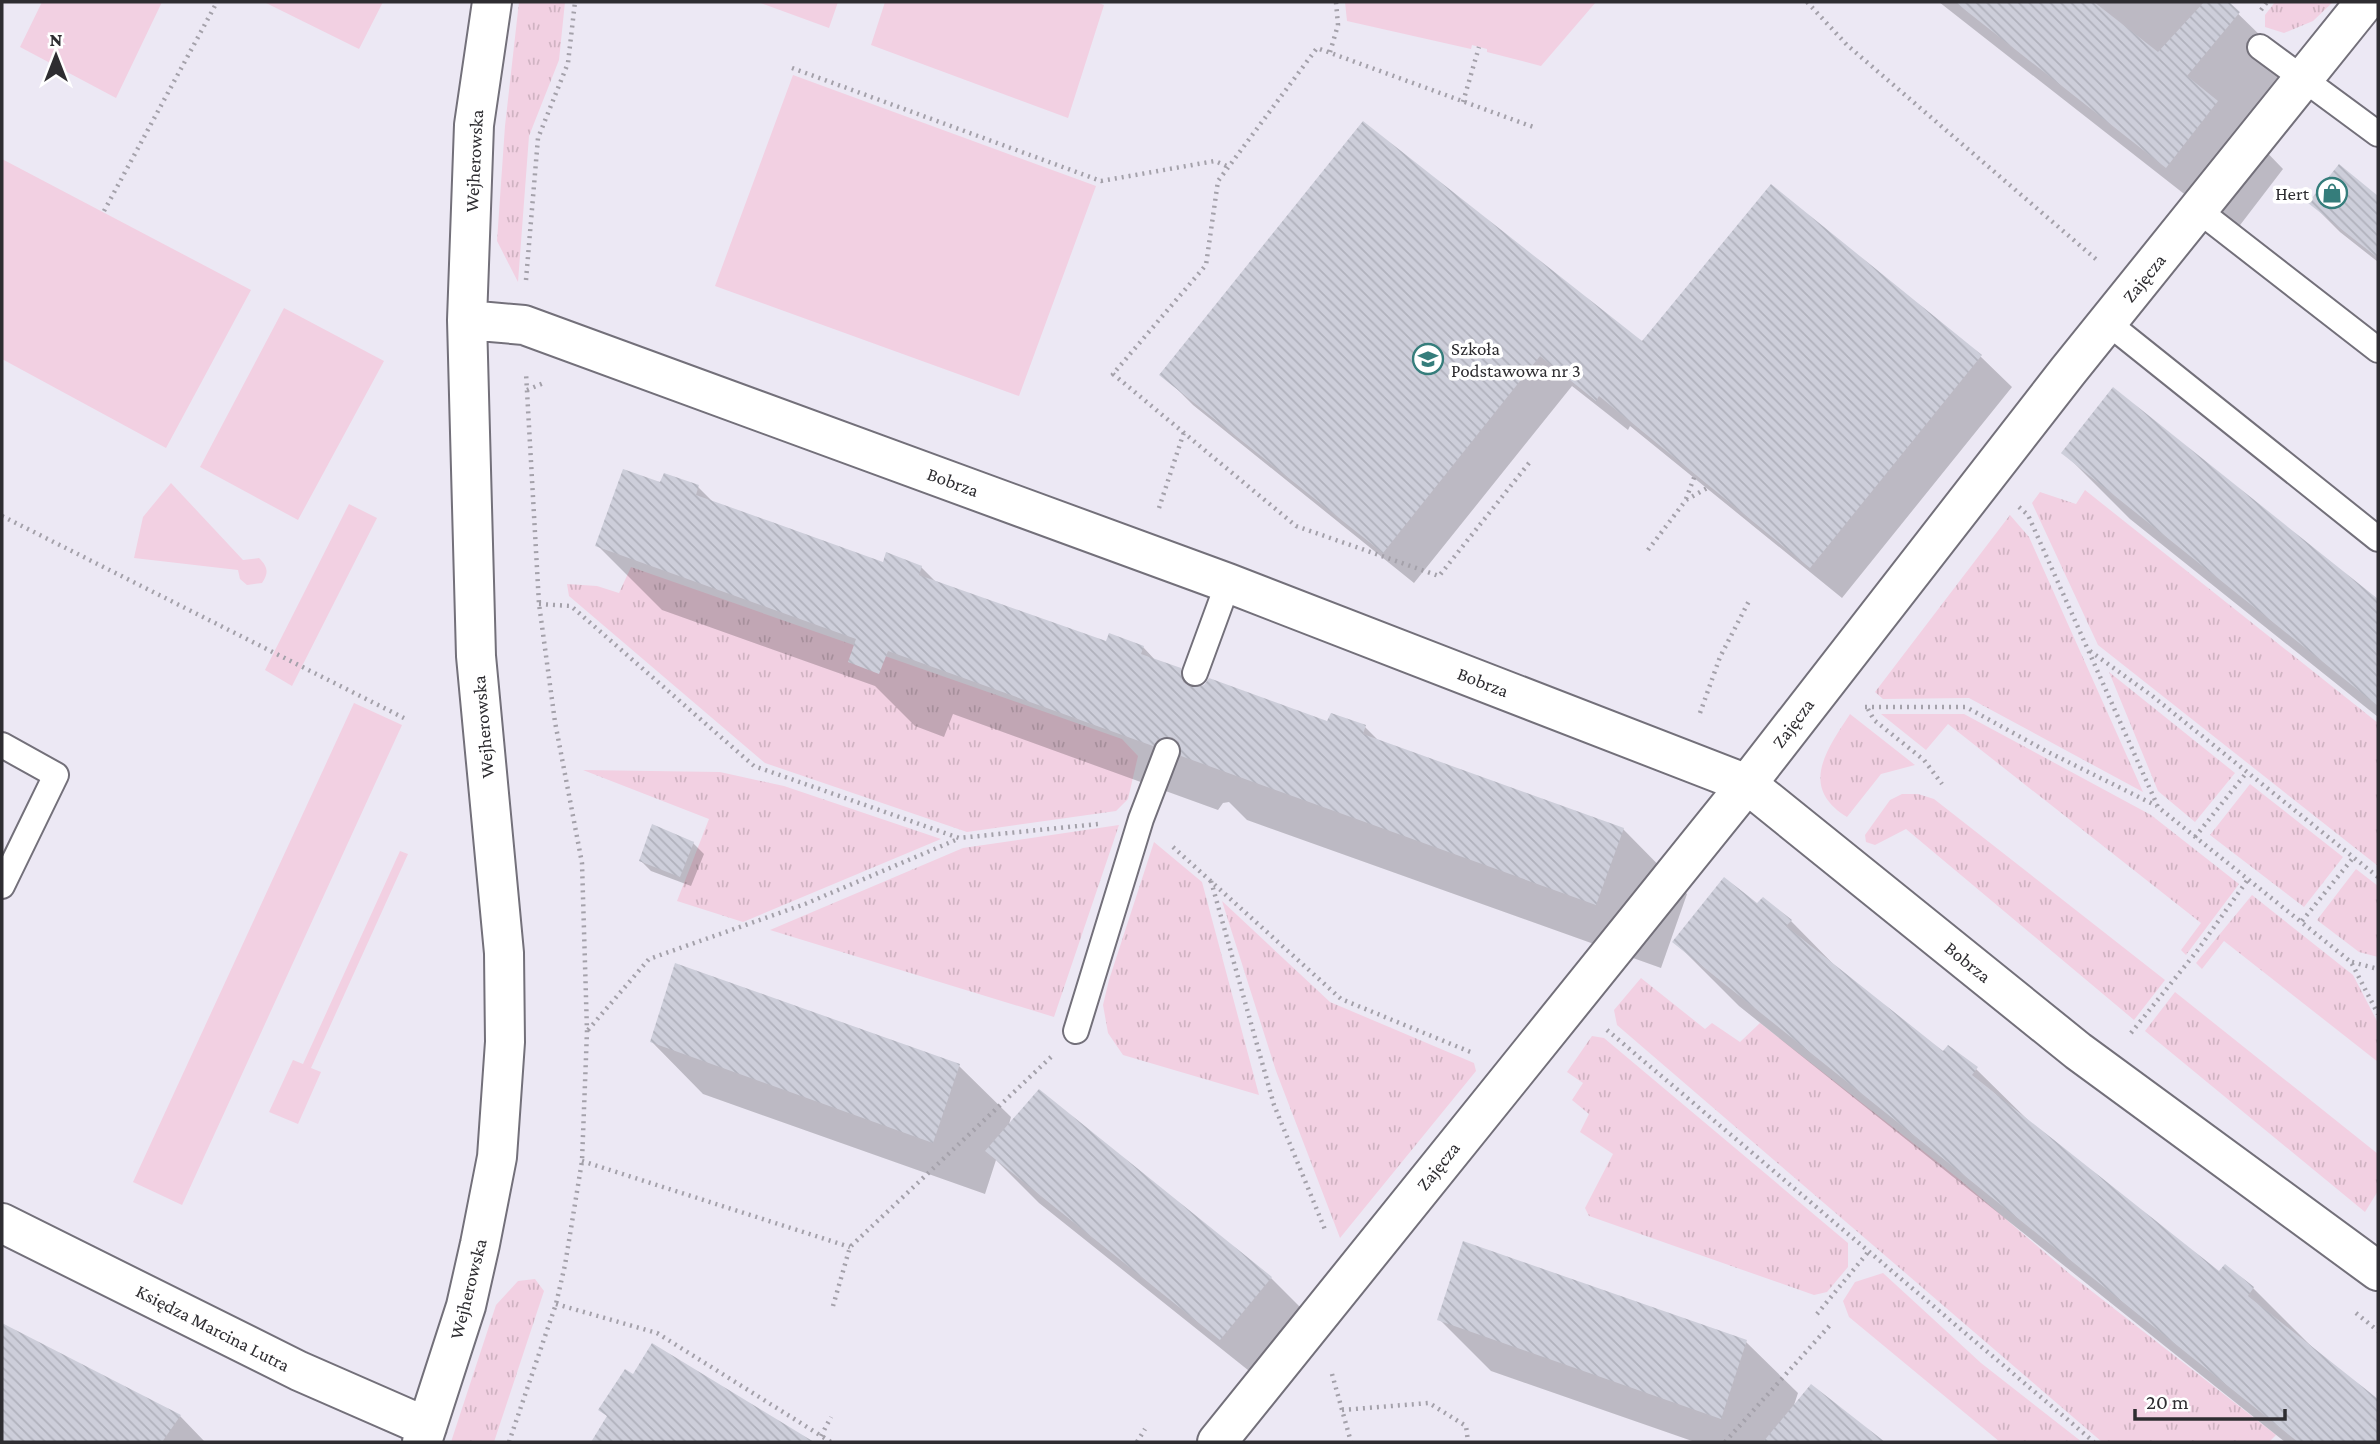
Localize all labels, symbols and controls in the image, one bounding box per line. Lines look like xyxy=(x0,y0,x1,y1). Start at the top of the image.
north arrow xyxy=(21,21,91,91)
text: N xyxy=(50,29,63,50)
street label: Wejherowska xyxy=(461,109,488,213)
shop icon: Hert xyxy=(2315,176,2349,210)
place label: Hert xyxy=(2275,183,2310,204)
street label: Zajęcza xyxy=(2118,249,2171,307)
place label: Szkoła Podstawowa nr 3 xyxy=(1451,338,1581,381)
school or university icon: Szkoła Podstawowa nr 3 xyxy=(1411,342,1445,376)
street label: Bobrza xyxy=(924,463,982,501)
street label: Bobrza xyxy=(1454,663,1512,701)
street label: Wejherowska xyxy=(468,674,499,779)
street label: Zajęcza xyxy=(1768,694,1819,752)
street label: Bobrza xyxy=(1941,937,1995,987)
street label: Zajęcza xyxy=(1412,1137,1465,1195)
street label: Wejherowska xyxy=(445,1236,492,1342)
street label: Księdza Marcina Lutra xyxy=(133,1280,293,1376)
scale bar xyxy=(2135,1378,2286,1422)
text: 20 m xyxy=(2146,1390,2189,1414)

